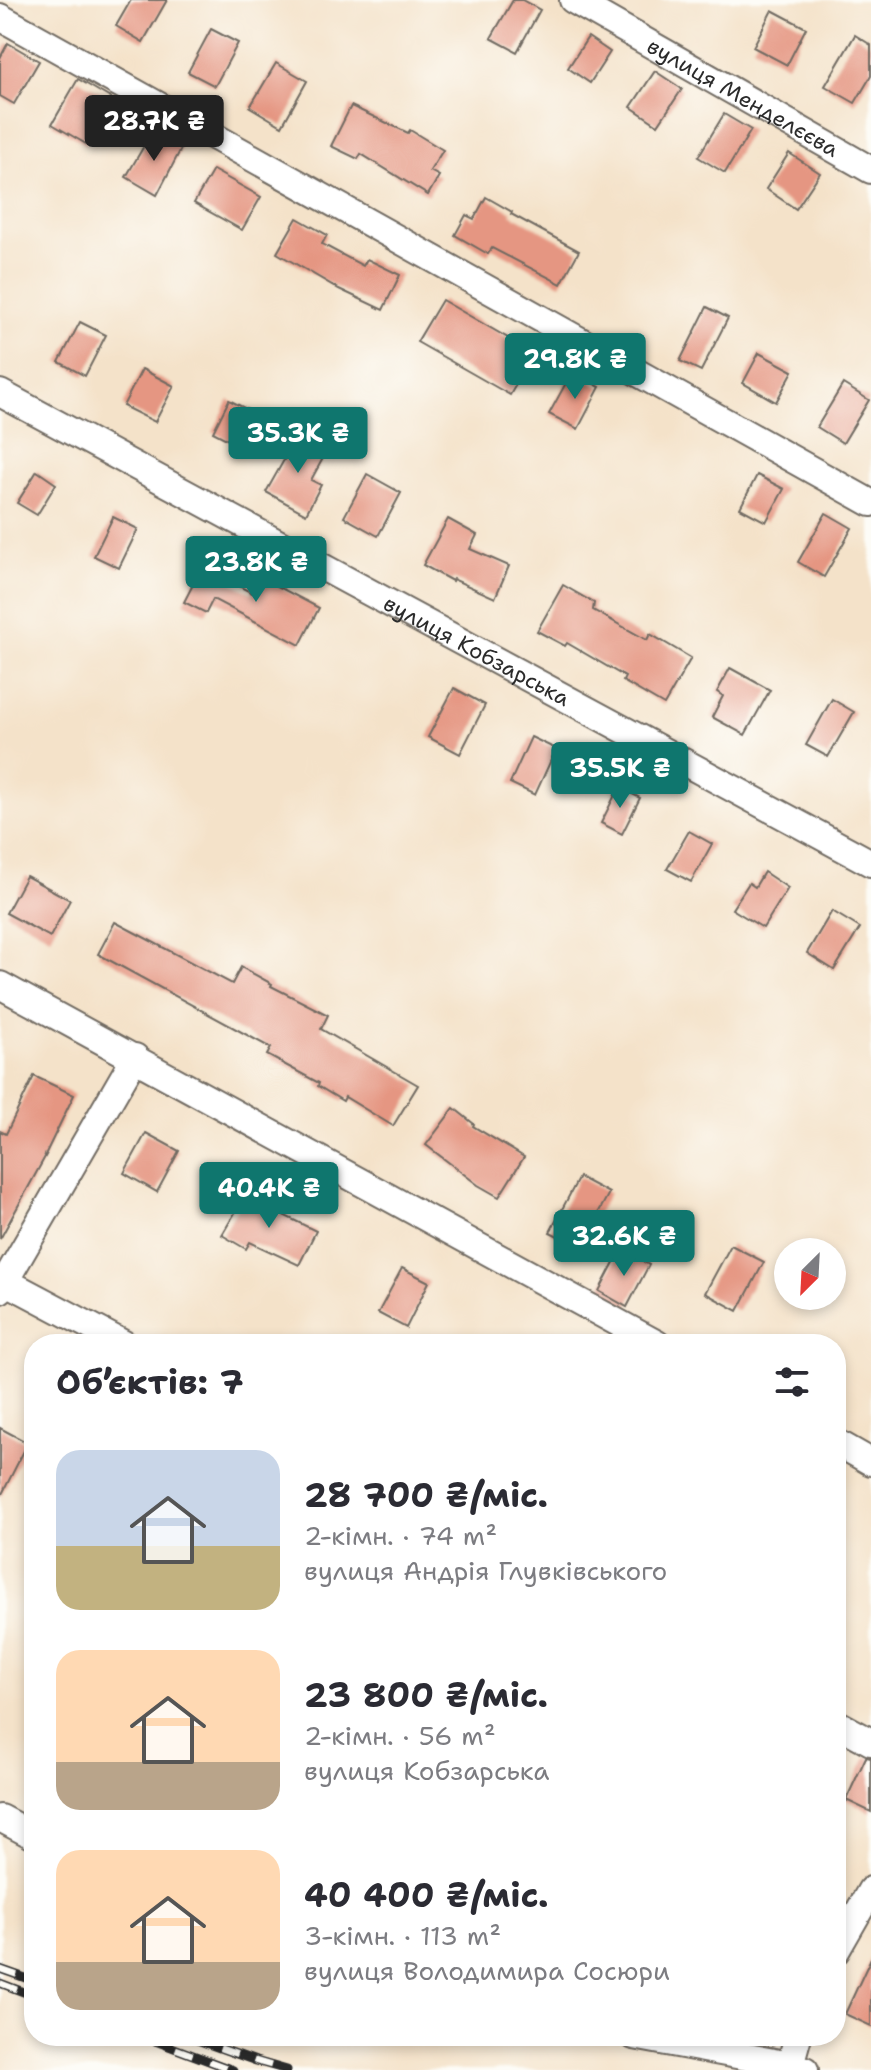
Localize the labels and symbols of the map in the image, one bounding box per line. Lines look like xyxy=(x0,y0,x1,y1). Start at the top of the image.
street label: вулиця Менделєєва xyxy=(642,31,844,164)
pin: 28.7K ₴ xyxy=(80,95,228,163)
pin: 29.8K ₴ xyxy=(501,333,649,401)
pin: 35.3K ₴ xyxy=(224,407,372,475)
pin: 23.8K ₴ xyxy=(182,536,330,604)
street label: вулиця Кобзарська xyxy=(378,589,575,713)
pin: 35.5K ₴ xyxy=(546,742,694,810)
pin: 40.4K ₴ xyxy=(195,1162,343,1230)
pin: 32.6K ₴ xyxy=(550,1210,698,1278)
north arrow xyxy=(774,1238,846,1310)

